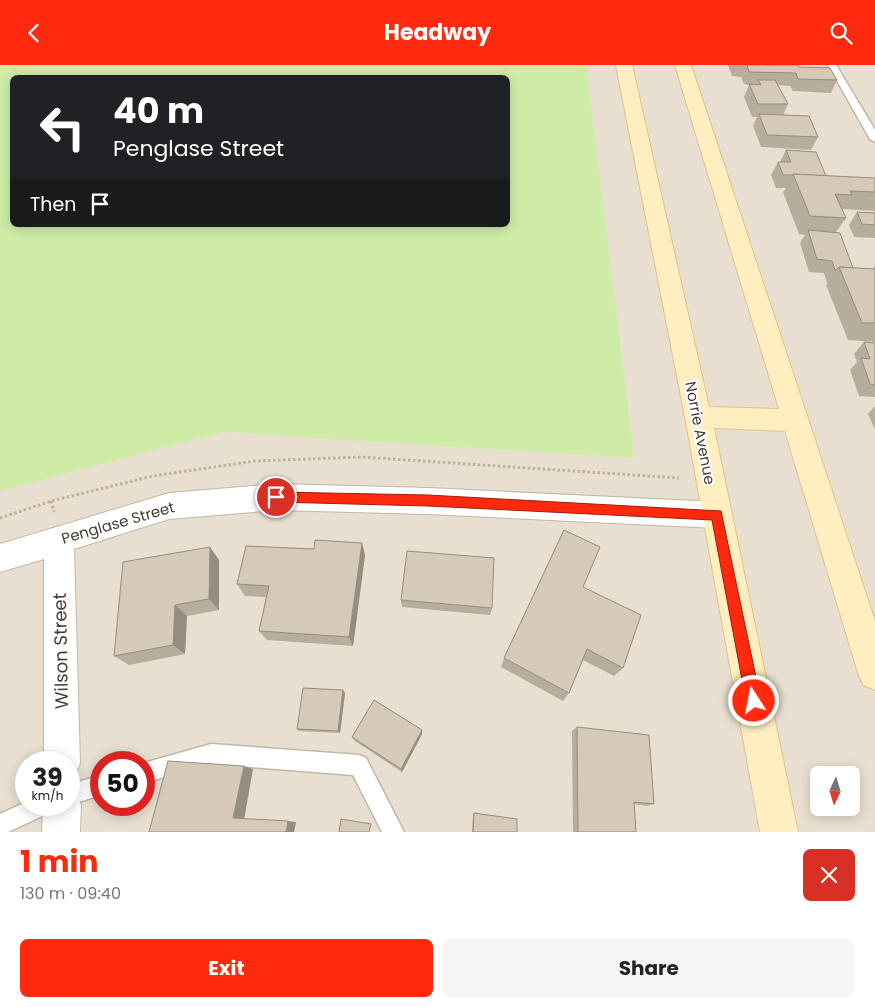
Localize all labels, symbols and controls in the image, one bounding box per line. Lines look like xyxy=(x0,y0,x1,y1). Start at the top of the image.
text: Headway xyxy=(384,17,491,48)
icon: back xyxy=(20,19,48,47)
icon: search xyxy=(827,19,855,47)
text: 40 m xyxy=(113,86,204,135)
icon: left xyxy=(30,95,95,160)
text: Penglase Street xyxy=(113,133,284,164)
icon: arrive xyxy=(86,190,114,218)
text: Then xyxy=(30,191,76,218)
street label: Norrie Avenue xyxy=(680,380,721,486)
pin xyxy=(255,476,297,518)
icon: arrive xyxy=(262,483,290,511)
street label: Penglase Street xyxy=(59,496,177,549)
street label: Wilson Street xyxy=(47,593,74,709)
position arrow xyxy=(727,674,779,726)
speed limit sign: 50 xyxy=(90,751,155,816)
text: 39 xyxy=(32,760,63,795)
north arrow xyxy=(810,766,860,816)
map controls xyxy=(810,766,860,816)
text: km/h xyxy=(32,787,63,804)
text: 1 min xyxy=(20,840,98,883)
button: close xyxy=(803,849,855,901)
text: 130 m · 09:40 xyxy=(20,882,121,905)
button: Exit xyxy=(20,939,433,997)
button: Share xyxy=(443,939,855,997)

